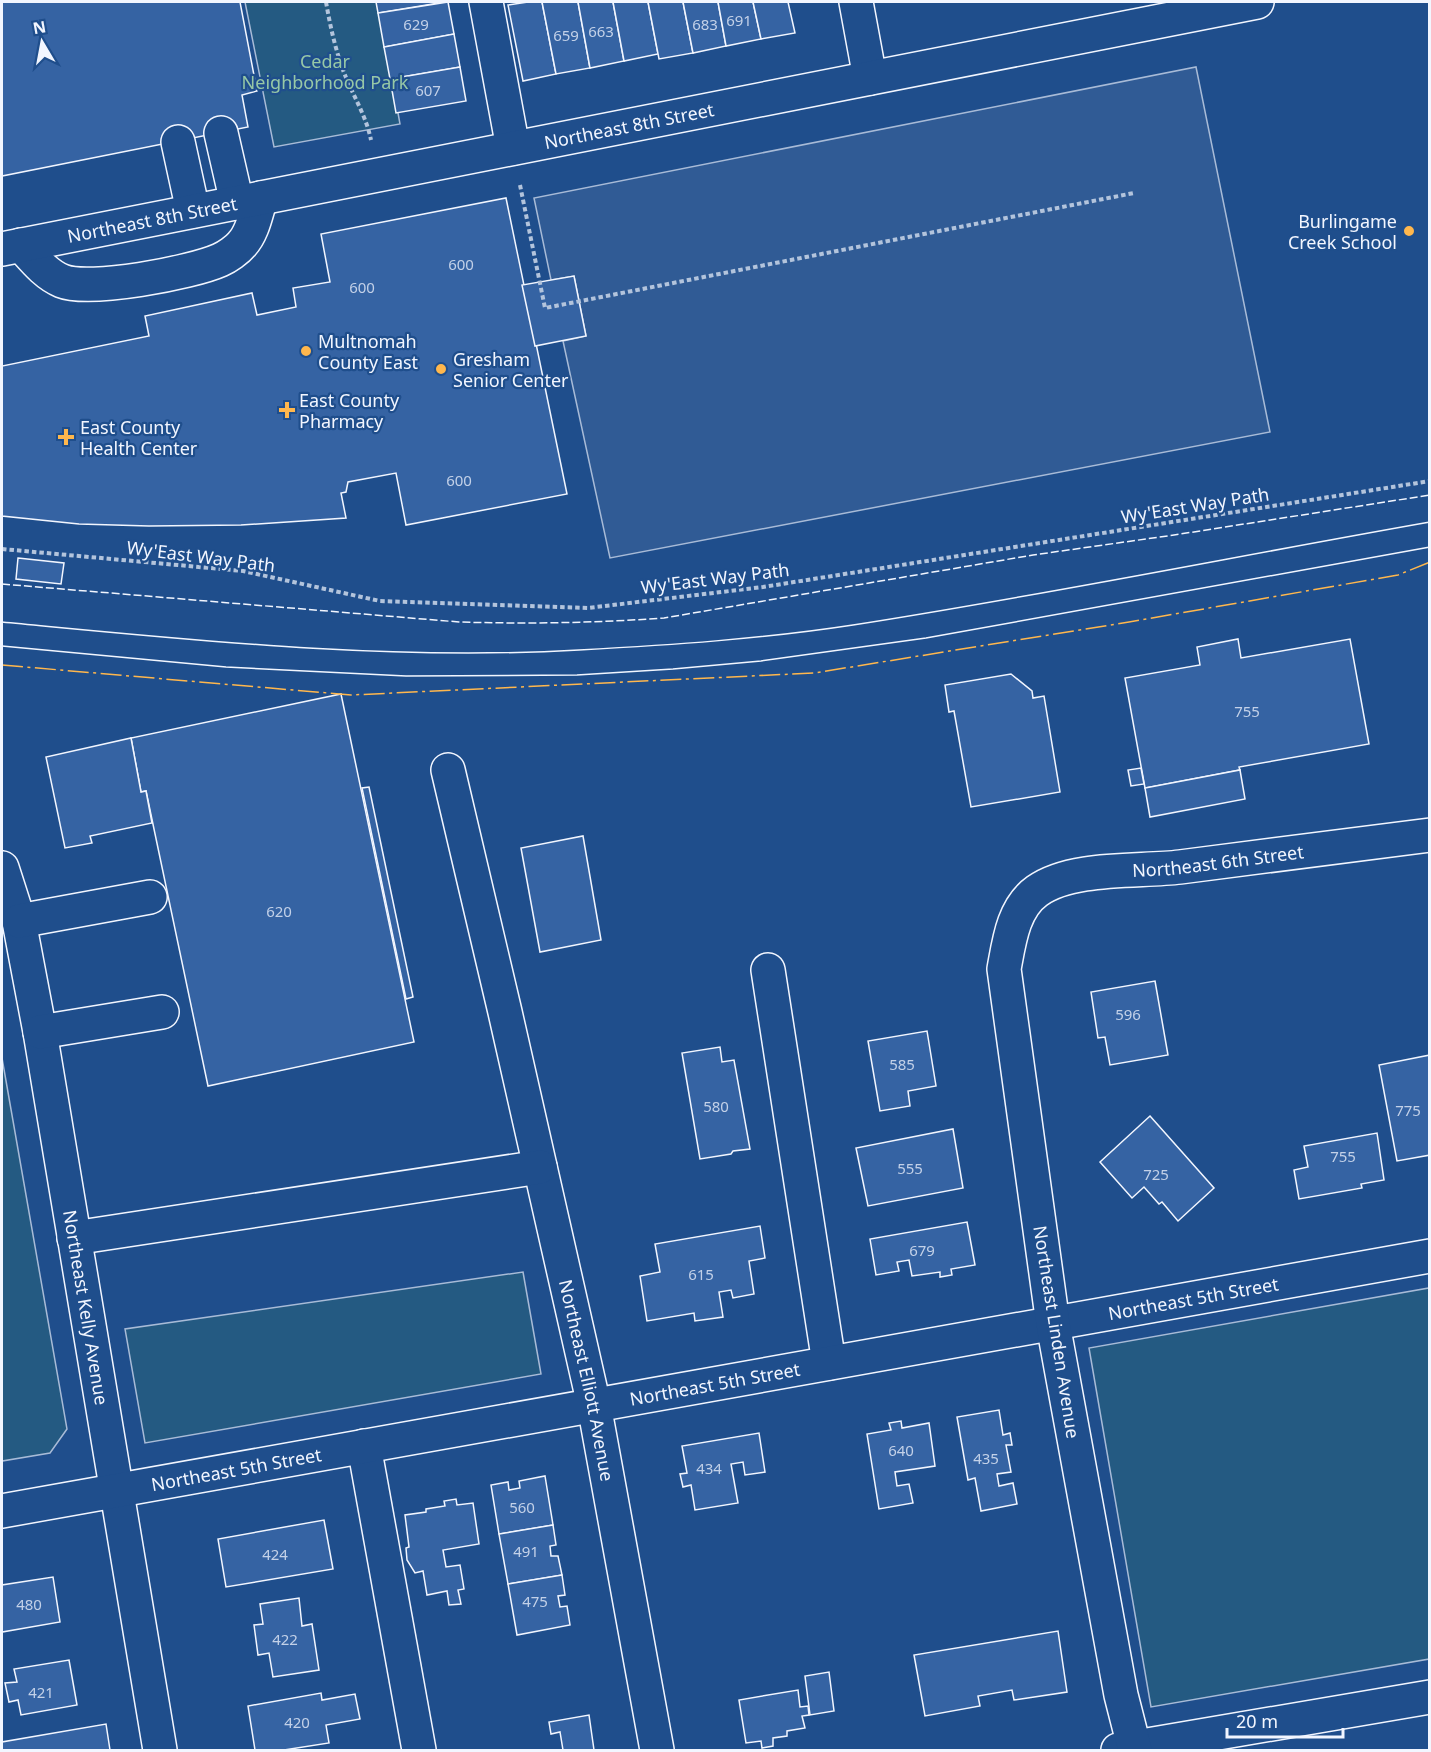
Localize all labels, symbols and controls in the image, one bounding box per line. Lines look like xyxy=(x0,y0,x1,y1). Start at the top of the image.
house number: 691 xyxy=(726,10,752,30)
north arrow xyxy=(12,12,72,72)
house number: 629 xyxy=(403,14,429,34)
house number: 683 xyxy=(692,14,718,34)
text: N xyxy=(31,15,48,39)
house number: 663 xyxy=(588,21,614,41)
house number: 659 xyxy=(553,25,579,45)
park label: Cedar Neighborhood Park xyxy=(242,49,409,94)
house number: 607 xyxy=(415,80,441,100)
street label: Northeast 8th Street xyxy=(542,97,716,154)
street label: Northeast 8th Street xyxy=(65,191,240,248)
place label: Burlingame Creek School xyxy=(1288,209,1397,254)
marker: Burlingame Creek School xyxy=(1402,224,1416,238)
house number: 600 xyxy=(448,254,474,274)
house number: 600 xyxy=(349,277,375,297)
place label: Multnomah County East xyxy=(318,329,419,374)
marker: Multnomah County East xyxy=(299,344,313,358)
place label: Gresham Senior Center xyxy=(453,347,569,392)
marker: Gresham Senior Center xyxy=(434,362,448,376)
place label: East County Pharmacy xyxy=(299,388,400,433)
marker: East County Pharmacy xyxy=(280,403,294,417)
place label: East County Health Center xyxy=(80,415,198,460)
marker: East County Health Center xyxy=(57,428,75,446)
house number: 600 xyxy=(446,470,472,490)
street label: Wy'East Way Path xyxy=(1119,481,1271,529)
street label: Wy'East Way Path xyxy=(125,535,277,577)
street label: Wy'East Way Path xyxy=(639,557,791,599)
house number: 755 xyxy=(1234,701,1260,721)
street label: Northeast 6th Street xyxy=(1132,839,1306,882)
house number: 620 xyxy=(266,901,292,921)
house number: 596 xyxy=(1115,1004,1141,1024)
house number: 585 xyxy=(889,1054,915,1074)
house number: 580 xyxy=(703,1096,729,1116)
house number: 775 xyxy=(1395,1100,1421,1120)
house number: 755 xyxy=(1330,1146,1356,1166)
house number: 555 xyxy=(897,1158,923,1178)
house number: 725 xyxy=(1143,1164,1169,1184)
street label: Northeast Kelly Avenue xyxy=(58,1208,114,1407)
street label: Northeast Linden Avenue xyxy=(1028,1224,1086,1440)
house number: 679 xyxy=(909,1240,935,1260)
house number: 615 xyxy=(688,1264,714,1284)
street label: Northeast 5th Street xyxy=(1106,1271,1281,1325)
street label: Northeast Elliott Avenue xyxy=(554,1277,620,1483)
street label: Northeast 5th Street xyxy=(628,1357,802,1411)
house number: 640 xyxy=(888,1440,914,1460)
street label: Northeast 5th Street xyxy=(149,1442,324,1496)
house number: 435 xyxy=(973,1448,999,1468)
house number: 434 xyxy=(696,1458,722,1478)
house number: 560 xyxy=(509,1497,535,1517)
house number: 491 xyxy=(513,1541,539,1561)
house number: 424 xyxy=(262,1544,288,1564)
house number: 475 xyxy=(522,1591,548,1611)
house number: 480 xyxy=(16,1594,42,1614)
house number: 422 xyxy=(272,1629,298,1649)
house number: 421 xyxy=(28,1682,54,1702)
scale bar xyxy=(1227,1701,1342,1739)
text: 20 m xyxy=(1236,1709,1278,1733)
house number: 420 xyxy=(284,1712,310,1732)

